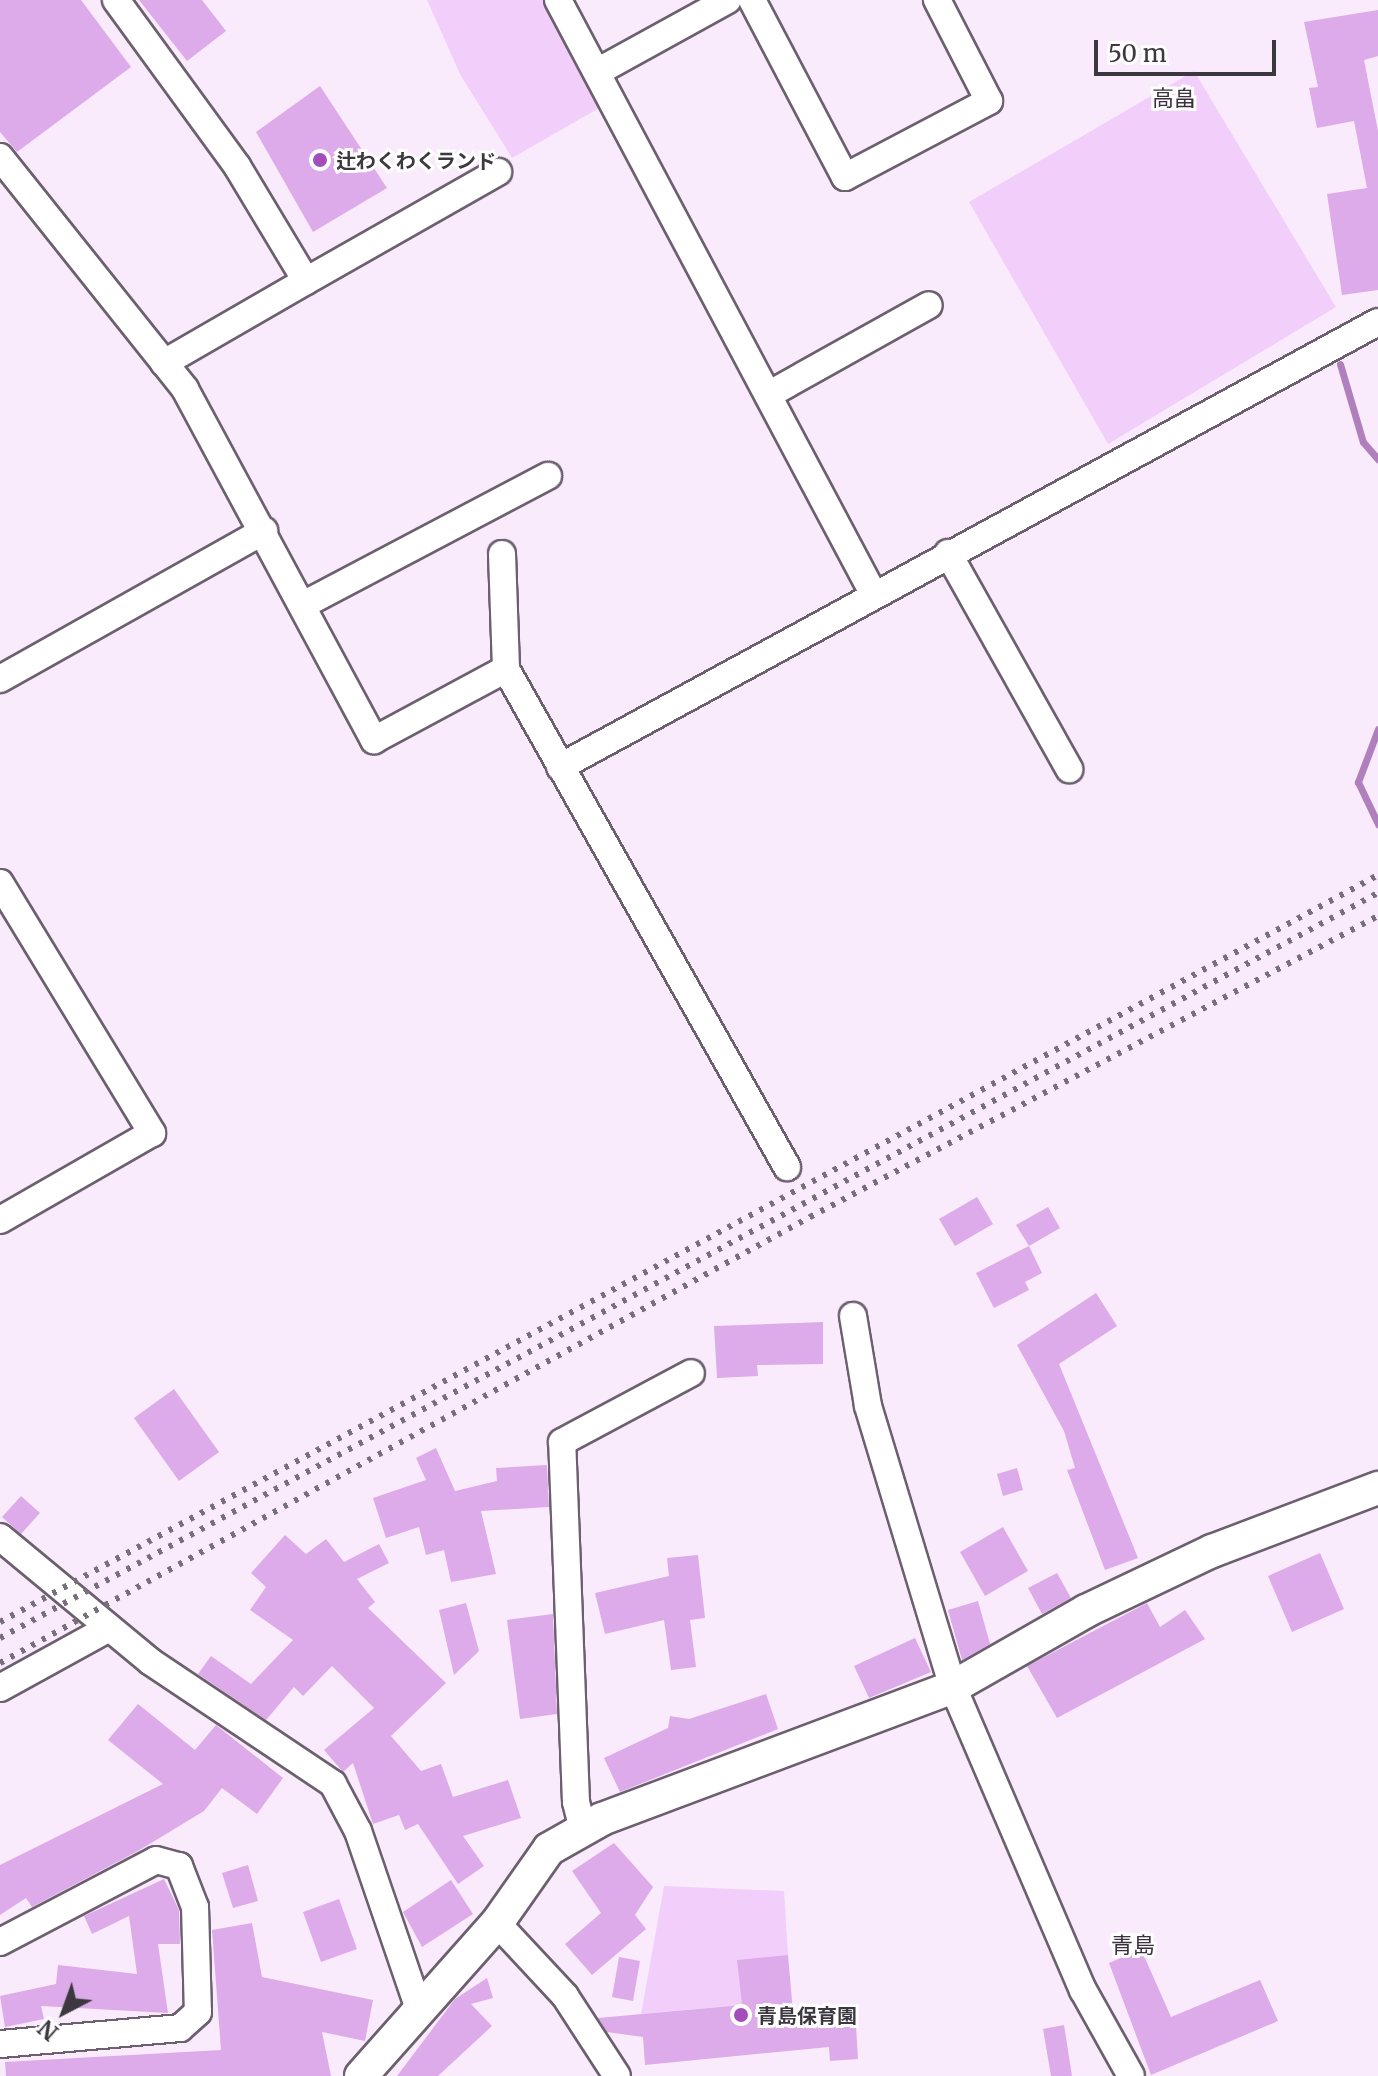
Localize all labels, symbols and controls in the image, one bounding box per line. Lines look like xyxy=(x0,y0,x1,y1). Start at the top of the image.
scale bar xyxy=(1098,24,1280,74)
text: 50 m xyxy=(1108,38,1167,69)
district label: 高畠 xyxy=(1152,86,1196,112)
place label: 辻わくわくランド xyxy=(336,148,496,172)
marker: 辻わくわくランド xyxy=(311,151,329,169)
district label: 青島 xyxy=(1111,1933,1155,1959)
north arrow xyxy=(24,1972,104,2052)
place label: 青島保育園 xyxy=(757,2003,857,2027)
marker: 青島保育園 xyxy=(732,2006,750,2024)
text: N xyxy=(33,2014,64,2046)

